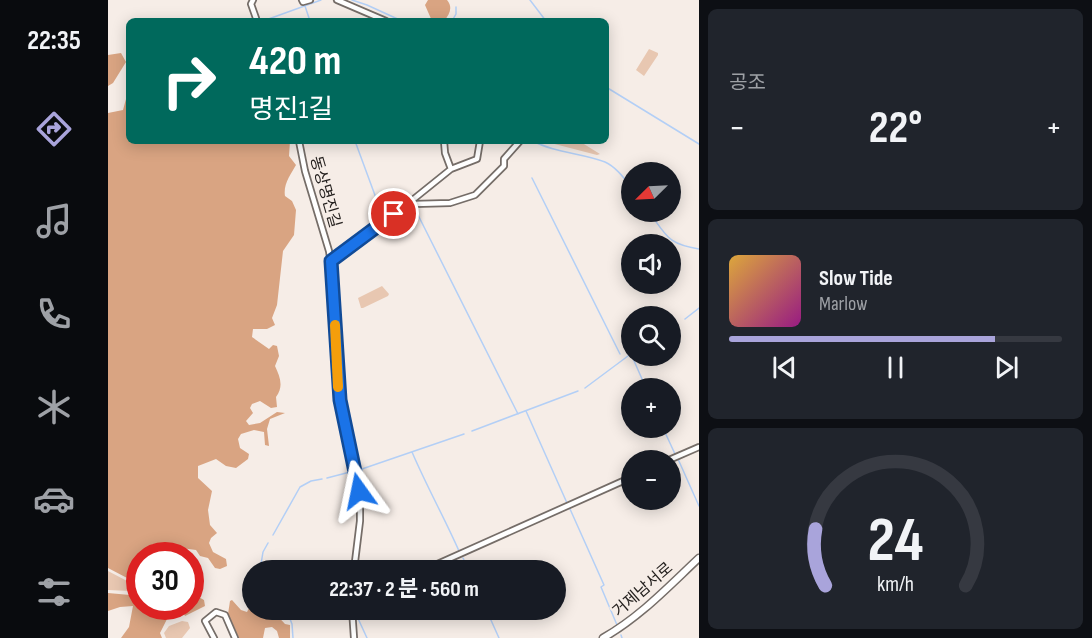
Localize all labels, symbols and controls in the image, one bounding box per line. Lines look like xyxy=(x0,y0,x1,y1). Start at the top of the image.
text: 22:35 xyxy=(27,25,81,57)
text: 420 m xyxy=(249,36,341,87)
icon: right xyxy=(150,42,228,120)
text: 공조 xyxy=(729,71,766,95)
text: 명진1길 xyxy=(249,94,333,126)
text: 22° xyxy=(869,101,922,156)
icon: directions xyxy=(33,108,75,150)
text: − xyxy=(729,108,745,148)
text: + xyxy=(1046,108,1062,148)
street label: 동상명진길 xyxy=(306,154,344,230)
north arrow xyxy=(621,162,681,222)
map controls xyxy=(621,162,681,510)
pin xyxy=(368,188,419,239)
icon: arrive xyxy=(377,197,410,230)
icon: music xyxy=(33,200,75,242)
button: sound xyxy=(621,234,681,294)
text: Slow Tide xyxy=(819,265,893,292)
text: Marlow xyxy=(819,292,867,316)
icon: phone xyxy=(33,293,75,335)
button: search xyxy=(621,306,681,366)
icon: previous xyxy=(768,351,801,384)
icon: pause xyxy=(879,351,912,384)
icon: next xyxy=(990,351,1023,384)
button: + xyxy=(621,378,681,438)
icon: climate xyxy=(33,386,75,428)
button: − xyxy=(621,450,681,510)
position arrow xyxy=(327,459,391,523)
icon: car xyxy=(33,478,75,520)
text: 24 xyxy=(867,504,924,579)
speed limit sign: 30 xyxy=(126,542,204,620)
street label: 거제남서로 xyxy=(609,559,677,621)
icon: filters xyxy=(33,571,75,613)
text: km/h xyxy=(877,572,914,597)
text: 22:37 · 2 분 · 560 m xyxy=(329,576,479,603)

